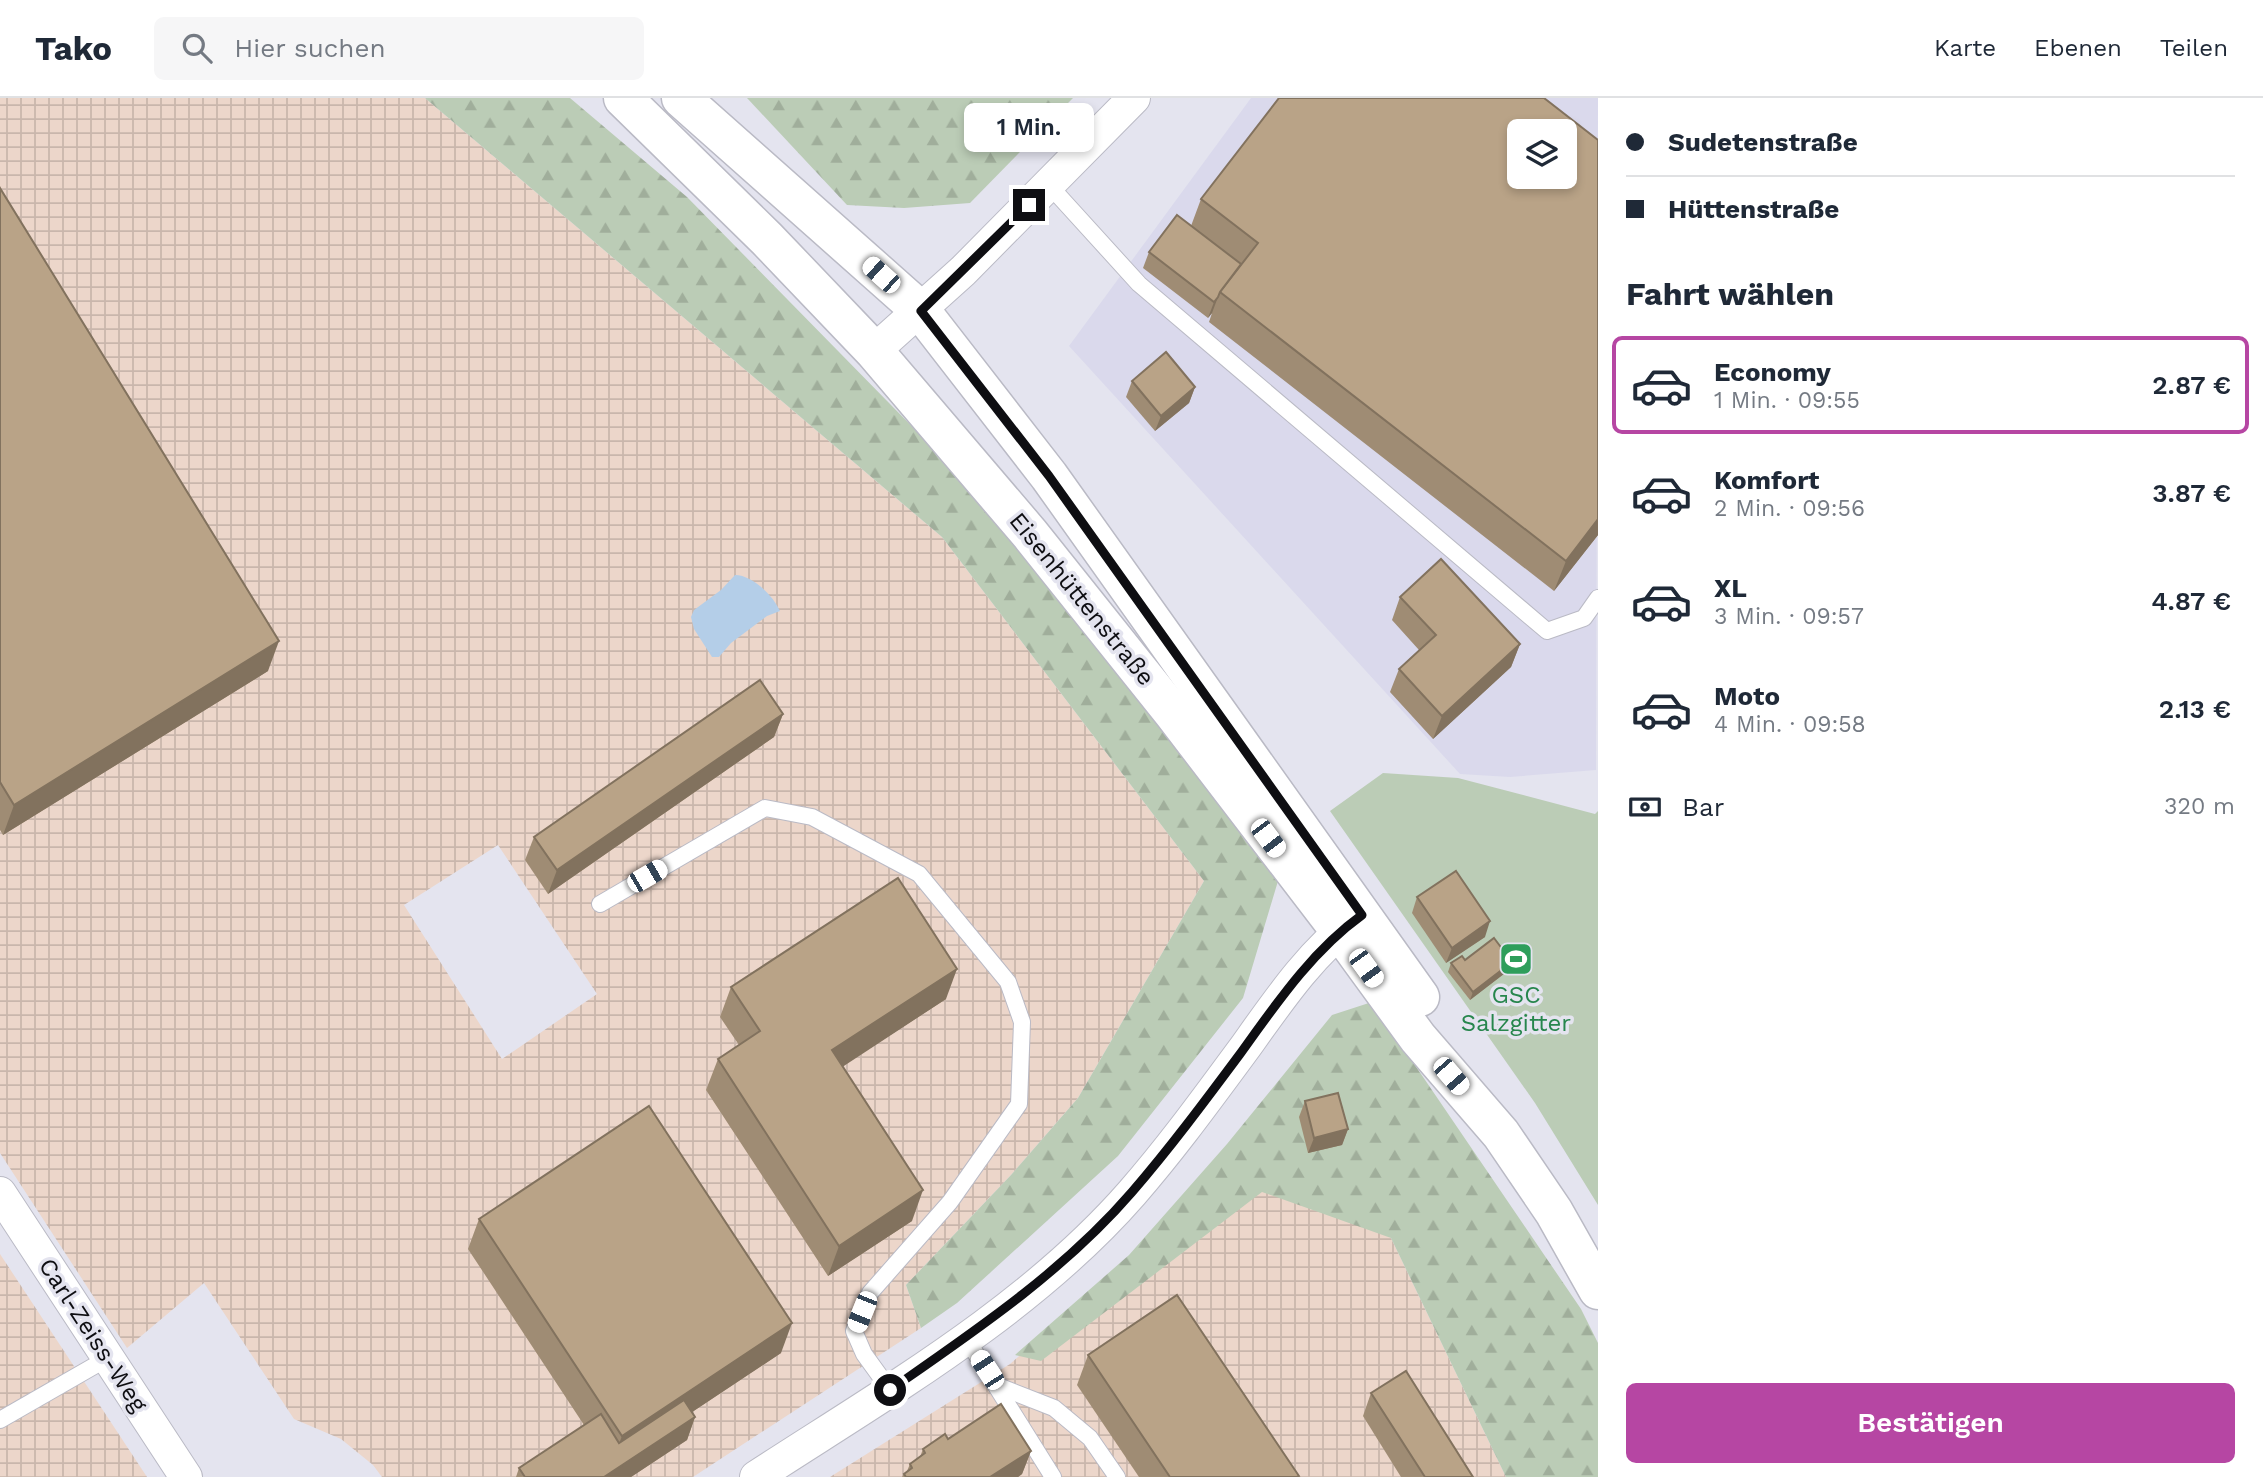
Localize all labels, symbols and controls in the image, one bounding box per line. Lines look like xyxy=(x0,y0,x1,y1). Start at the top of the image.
search box xyxy=(154,17,644,80)
text: Tako xyxy=(35,29,112,68)
icon: search xyxy=(178,29,216,67)
text: Hier suchen xyxy=(234,33,386,63)
text: Karte xyxy=(1934,34,1996,62)
text: Ebenen xyxy=(2034,34,2122,62)
text: Teilen xyxy=(2160,34,2228,62)
callout: 1 Min. xyxy=(964,104,1094,153)
text: 1 Min. xyxy=(997,114,1061,141)
map controls xyxy=(1507,119,1577,189)
button: layers xyxy=(1507,119,1577,189)
text: Sudetenstraße xyxy=(1668,127,1858,157)
route end xyxy=(1013,189,1045,221)
text: Hüttenstraße xyxy=(1668,194,1839,224)
car xyxy=(859,253,904,297)
text: Fahrt wählen xyxy=(1626,275,1834,313)
icon: car xyxy=(1630,354,1693,417)
text: Economy xyxy=(1714,357,1831,387)
text: 2.87 € xyxy=(2152,370,2231,400)
text: 1 Min. · 09:55 xyxy=(1714,387,1860,414)
icon: car xyxy=(1630,462,1693,525)
text: Komfort xyxy=(1714,465,1819,495)
text: 3.87 € xyxy=(2152,478,2231,508)
text: 2 Min. · 09:56 xyxy=(1714,495,1865,522)
street label: Eisenhüttenstraße xyxy=(1004,507,1160,691)
icon: car xyxy=(1630,570,1693,633)
text: XL xyxy=(1714,573,1747,603)
text: 4.87 € xyxy=(2151,586,2231,616)
text: 3 Min. · 09:57 xyxy=(1714,603,1864,630)
icon: car xyxy=(1630,678,1693,741)
text: Moto xyxy=(1714,681,1780,711)
text: 2.13 € xyxy=(2159,694,2231,724)
text: 4 Min. · 09:58 xyxy=(1714,711,1866,738)
icon: cash xyxy=(1626,788,1664,826)
text: Bar xyxy=(1682,792,1724,822)
text: 320 m xyxy=(2164,793,2235,820)
car xyxy=(1247,815,1290,861)
car xyxy=(624,856,671,896)
sports icon: GSC Salzgitter xyxy=(1497,940,1535,978)
car xyxy=(1346,945,1387,991)
place label: GSC Salzgitter xyxy=(1461,981,1571,1037)
car xyxy=(1430,1053,1473,1099)
street label: Carl-Zeiss-Weg xyxy=(33,1253,153,1417)
car xyxy=(845,1289,880,1335)
car xyxy=(967,1347,1008,1393)
route start xyxy=(874,1374,906,1406)
button: Bestätigen xyxy=(1626,1383,2235,1463)

